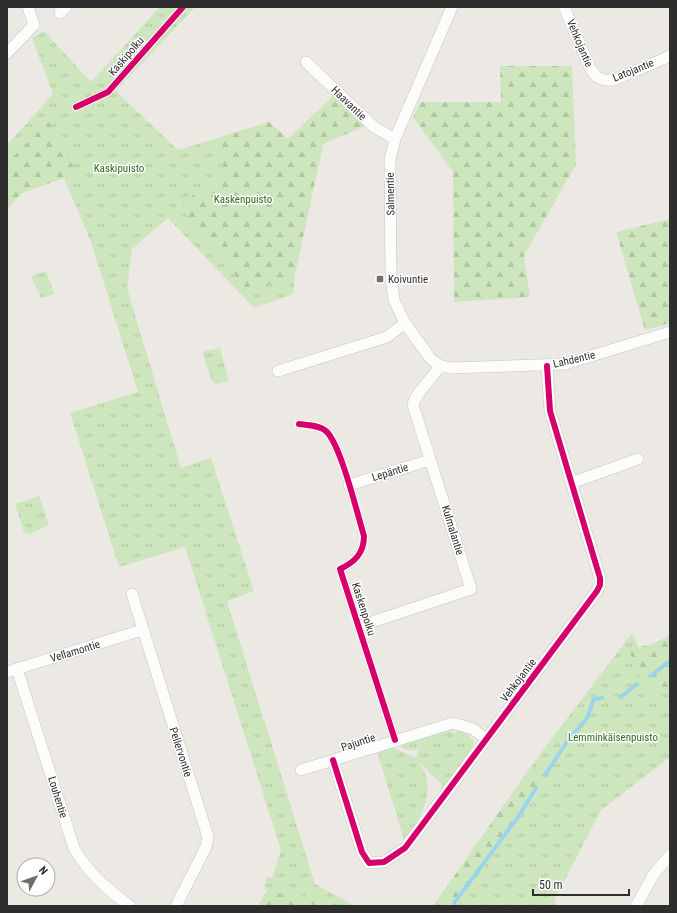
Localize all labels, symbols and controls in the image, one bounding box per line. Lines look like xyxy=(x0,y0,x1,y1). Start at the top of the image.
street label: Vehkojantie xyxy=(564,17,595,69)
street label: Kaskipolku xyxy=(106,34,147,79)
street label: Latojantie xyxy=(611,56,656,85)
street label: Haavantie xyxy=(329,84,369,123)
park label: Kaskipuisto xyxy=(94,162,145,175)
street label: Salmentie xyxy=(384,172,397,216)
park label: Kaskenpuisto xyxy=(214,193,273,206)
place label: Koivuntie xyxy=(388,273,428,286)
marker: Koivuntie xyxy=(375,274,385,284)
street label: Lahdentie xyxy=(552,348,596,371)
street label: Lepäntie xyxy=(370,461,410,484)
street label: Kulmalantie xyxy=(439,504,466,557)
street label: Kaskenpolku xyxy=(349,581,378,637)
street label: Vellamontie xyxy=(49,638,102,665)
street label: Vehkojantie xyxy=(498,656,539,705)
street label: Pellervontie xyxy=(166,726,195,779)
street label: Pajuntie xyxy=(339,731,377,754)
park label: Lemminkäisenpuisto xyxy=(568,731,658,744)
street label: Louhentie xyxy=(45,775,70,820)
north arrow xyxy=(16,857,56,897)
text: N xyxy=(36,864,50,878)
scale bar xyxy=(533,871,629,897)
text: 50 m xyxy=(539,878,563,892)

